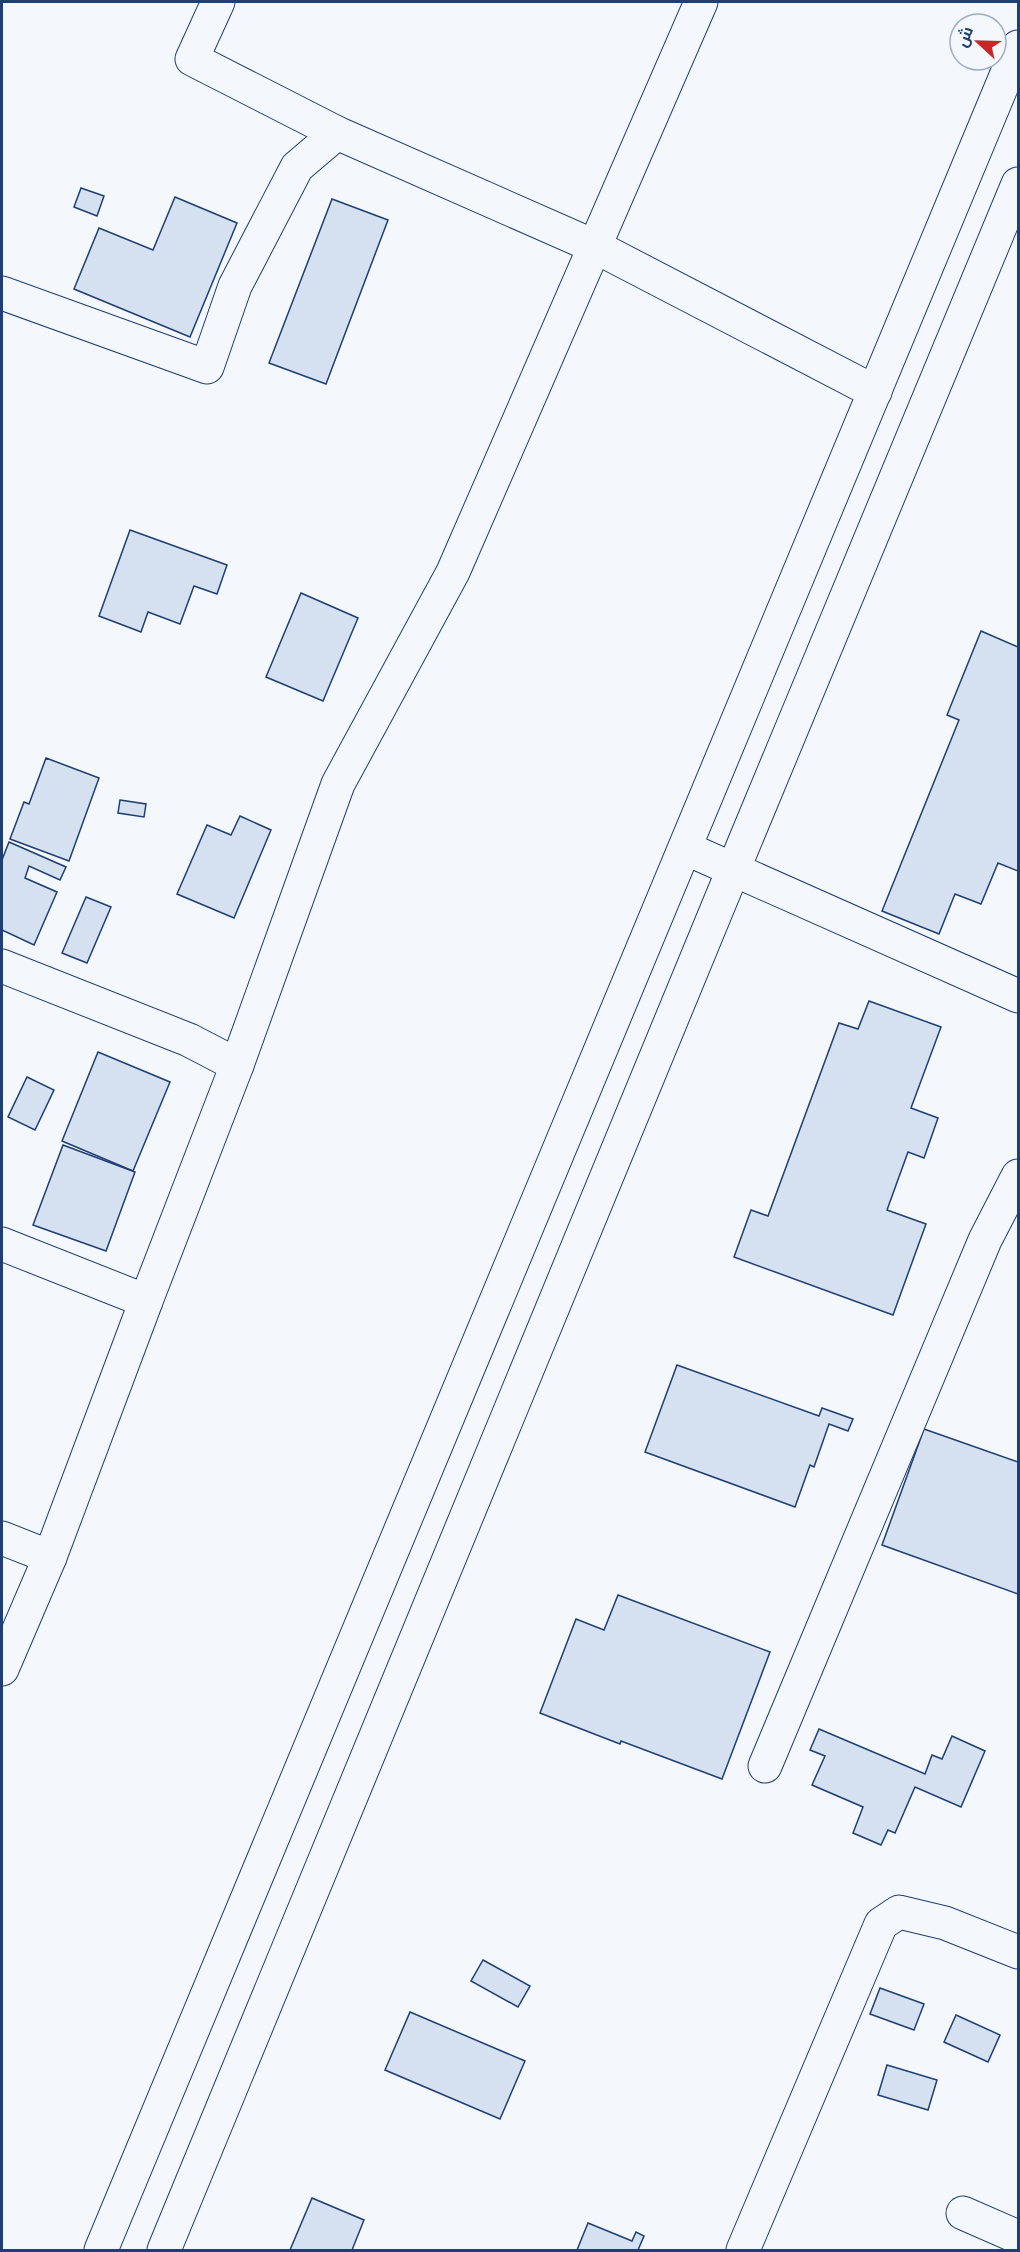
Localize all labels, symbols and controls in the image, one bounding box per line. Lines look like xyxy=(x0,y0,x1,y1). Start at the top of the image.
north arrow xyxy=(948,12,1008,72)
text: ش xyxy=(953,24,977,50)

